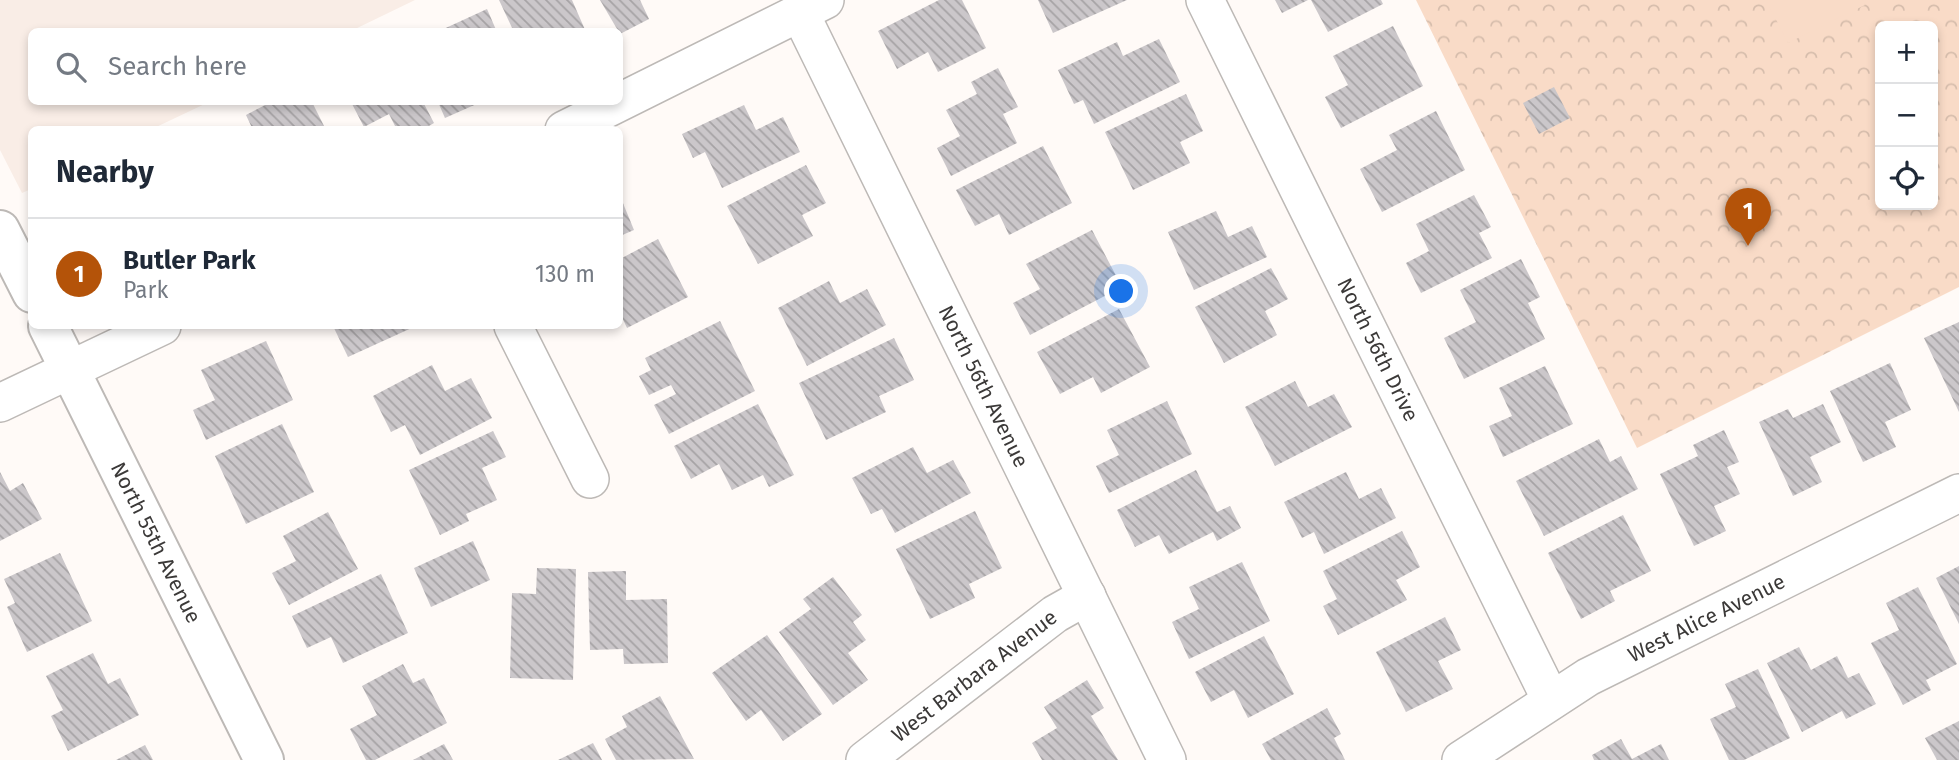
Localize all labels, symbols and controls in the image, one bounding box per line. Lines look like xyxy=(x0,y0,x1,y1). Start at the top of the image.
map controls xyxy=(1875,21,1938,210)
button: + xyxy=(1875,21,1938,84)
search box xyxy=(28,28,623,105)
icon: search xyxy=(52,48,90,86)
text: Search here xyxy=(108,51,247,82)
button: − xyxy=(1875,84,1938,147)
button: locate xyxy=(1875,147,1938,210)
text: Nearby xyxy=(56,154,154,190)
pin: 1 xyxy=(1725,188,1771,246)
text: Butler Park xyxy=(123,245,256,276)
text: 1 xyxy=(74,260,84,288)
text: 130 m xyxy=(535,260,595,288)
your location xyxy=(1104,274,1138,308)
street label: North 56th Drive xyxy=(1331,274,1424,426)
text: Park xyxy=(123,276,168,304)
street label: North 56th Avenue xyxy=(933,301,1034,472)
street label: North 55th Avenue xyxy=(105,458,207,627)
street label: West Alice Avenue xyxy=(1624,568,1789,668)
street label: West Barbara Avenue xyxy=(887,604,1062,748)

